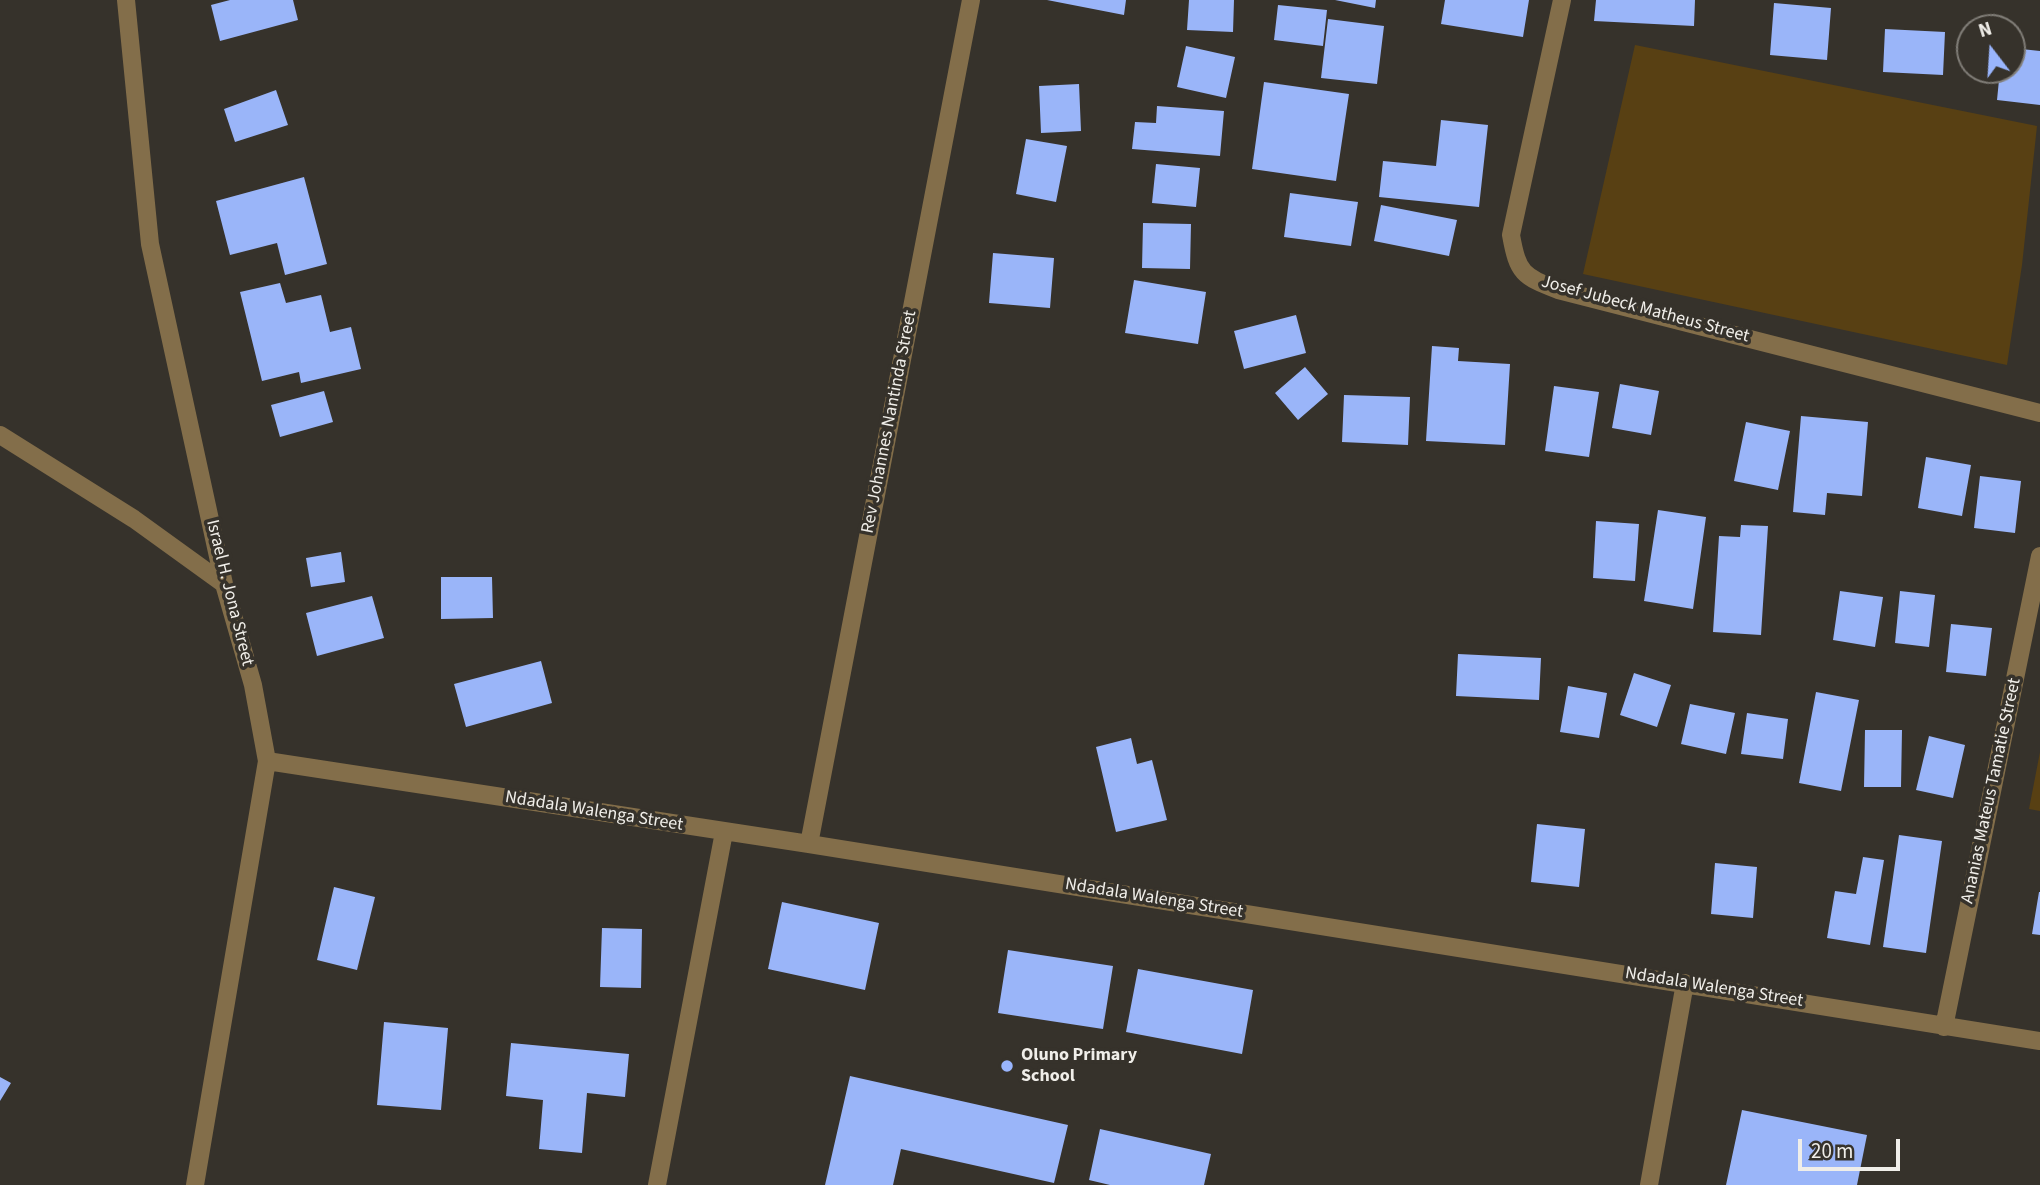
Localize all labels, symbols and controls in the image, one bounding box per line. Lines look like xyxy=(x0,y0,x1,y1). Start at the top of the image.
north arrow xyxy=(1956,14,2026,84)
text: N xyxy=(1975,16,1995,45)
street label: Josef Jubeck Matheus Street xyxy=(1539,272,1751,348)
street label: Rev Johannes Nantinda Street xyxy=(858,309,922,535)
street label: Israel H. Jona Street xyxy=(200,518,258,668)
street label: Ananias Mateus Tamatie Street xyxy=(1958,676,2026,906)
street label: Ndadala Walenga Street xyxy=(503,787,685,837)
street label: Ndadala Walenga Street xyxy=(1063,874,1245,924)
street label: Ndadala Walenga Street xyxy=(1623,963,1805,1013)
place label: Oluno Primary School xyxy=(1021,1045,1137,1088)
marker: Oluno Primary School xyxy=(999,1058,1015,1074)
scale bar xyxy=(1802,1126,1904,1170)
text: 20 m xyxy=(1811,1136,1853,1166)

